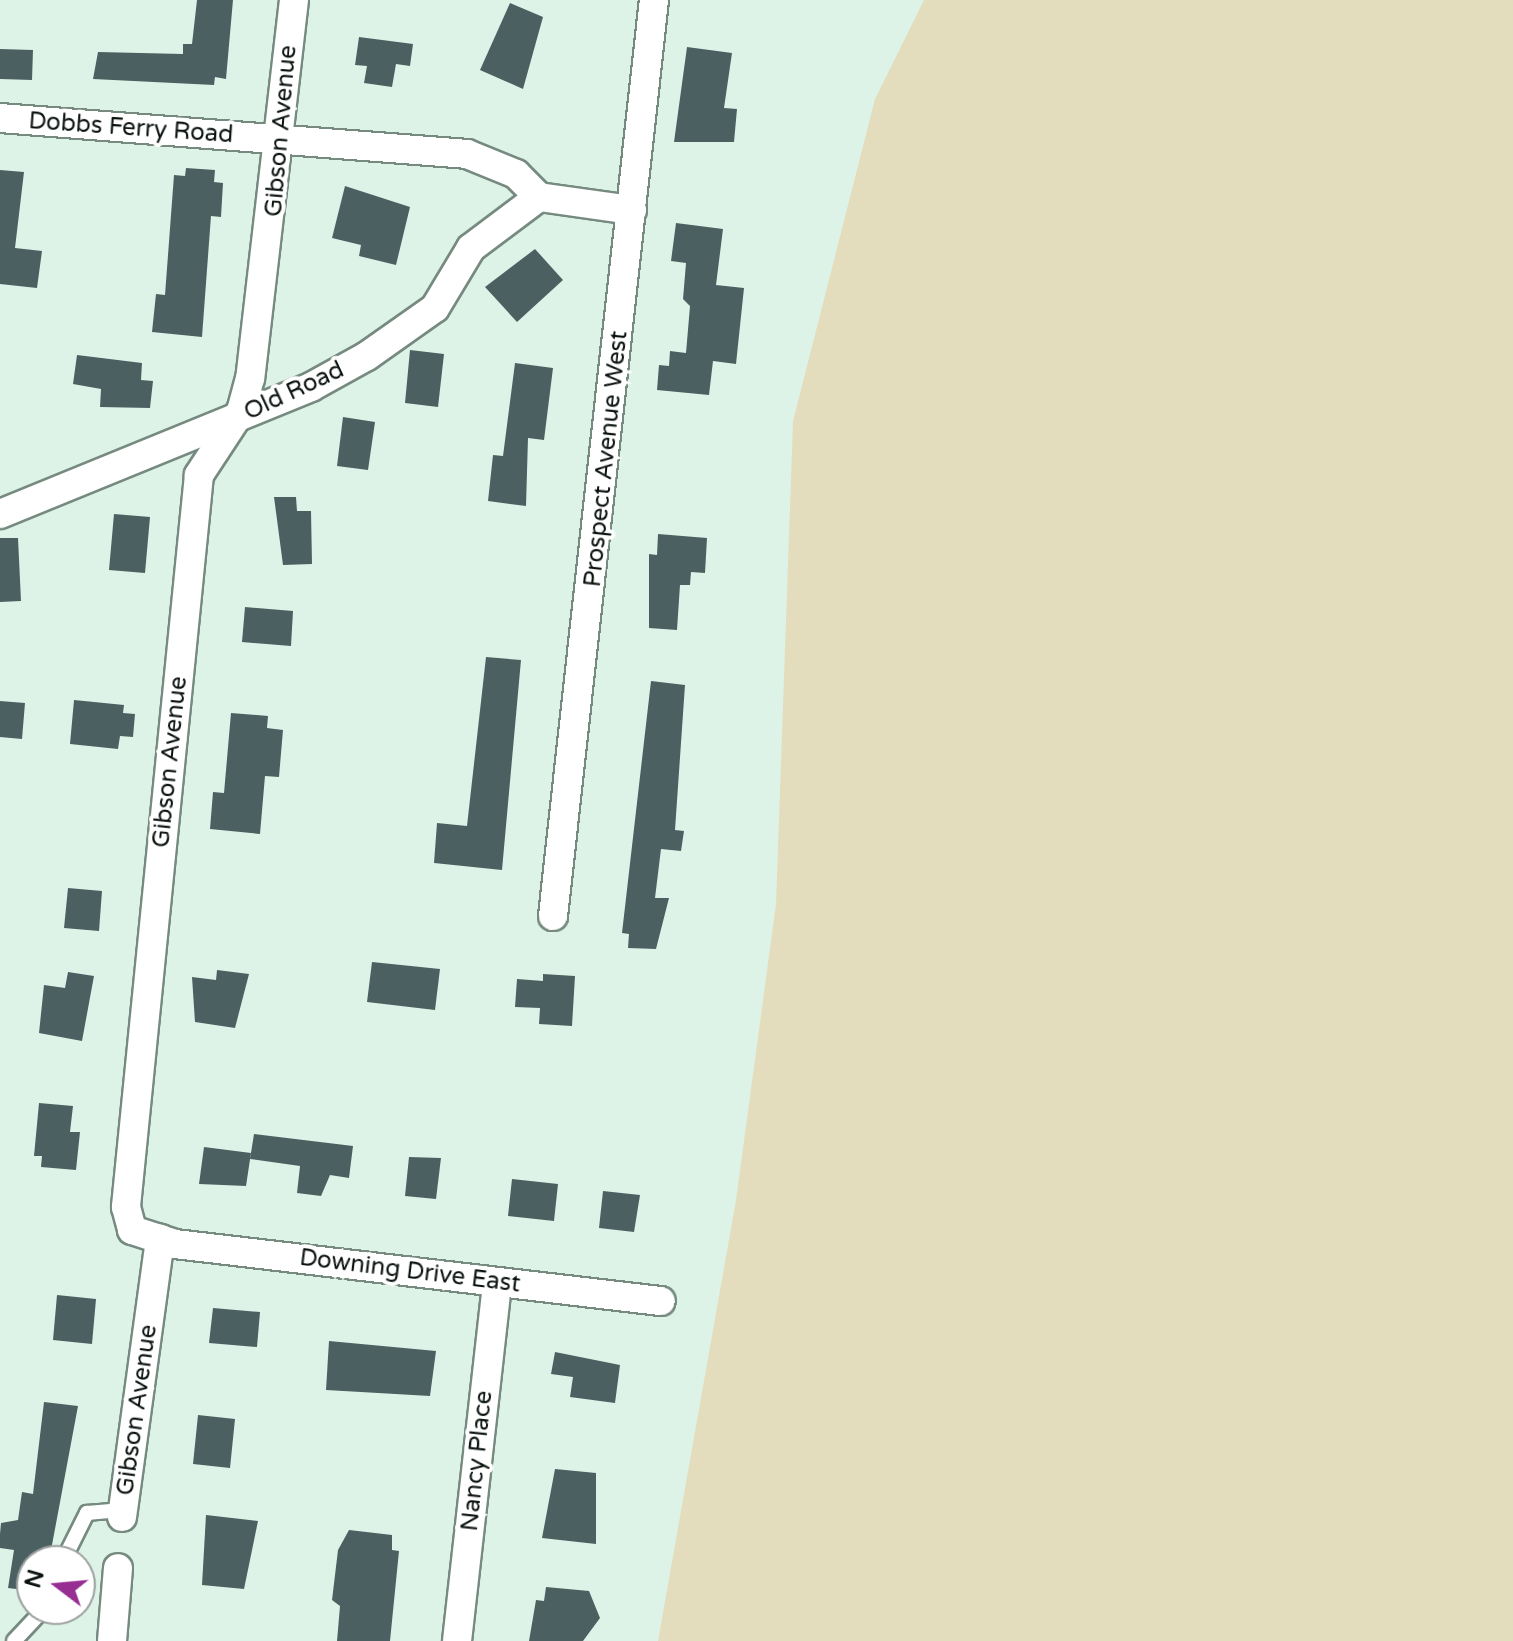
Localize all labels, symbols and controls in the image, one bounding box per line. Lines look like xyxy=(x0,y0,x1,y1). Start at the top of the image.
street label: Gibson Avenue xyxy=(259,44,303,218)
street label: Dobbs Ferry Road xyxy=(28,106,234,150)
street label: Prospect Avenue West xyxy=(578,330,634,588)
street label: Old Road xyxy=(239,355,349,427)
street label: Gibson Avenue xyxy=(147,675,193,849)
street label: Downing Drive East xyxy=(298,1243,522,1299)
street label: Gibson Avenue xyxy=(111,1323,163,1497)
street label: Nancy Place xyxy=(455,1389,499,1533)
north arrow xyxy=(16,1545,96,1625)
text: N xyxy=(20,1567,50,1591)

